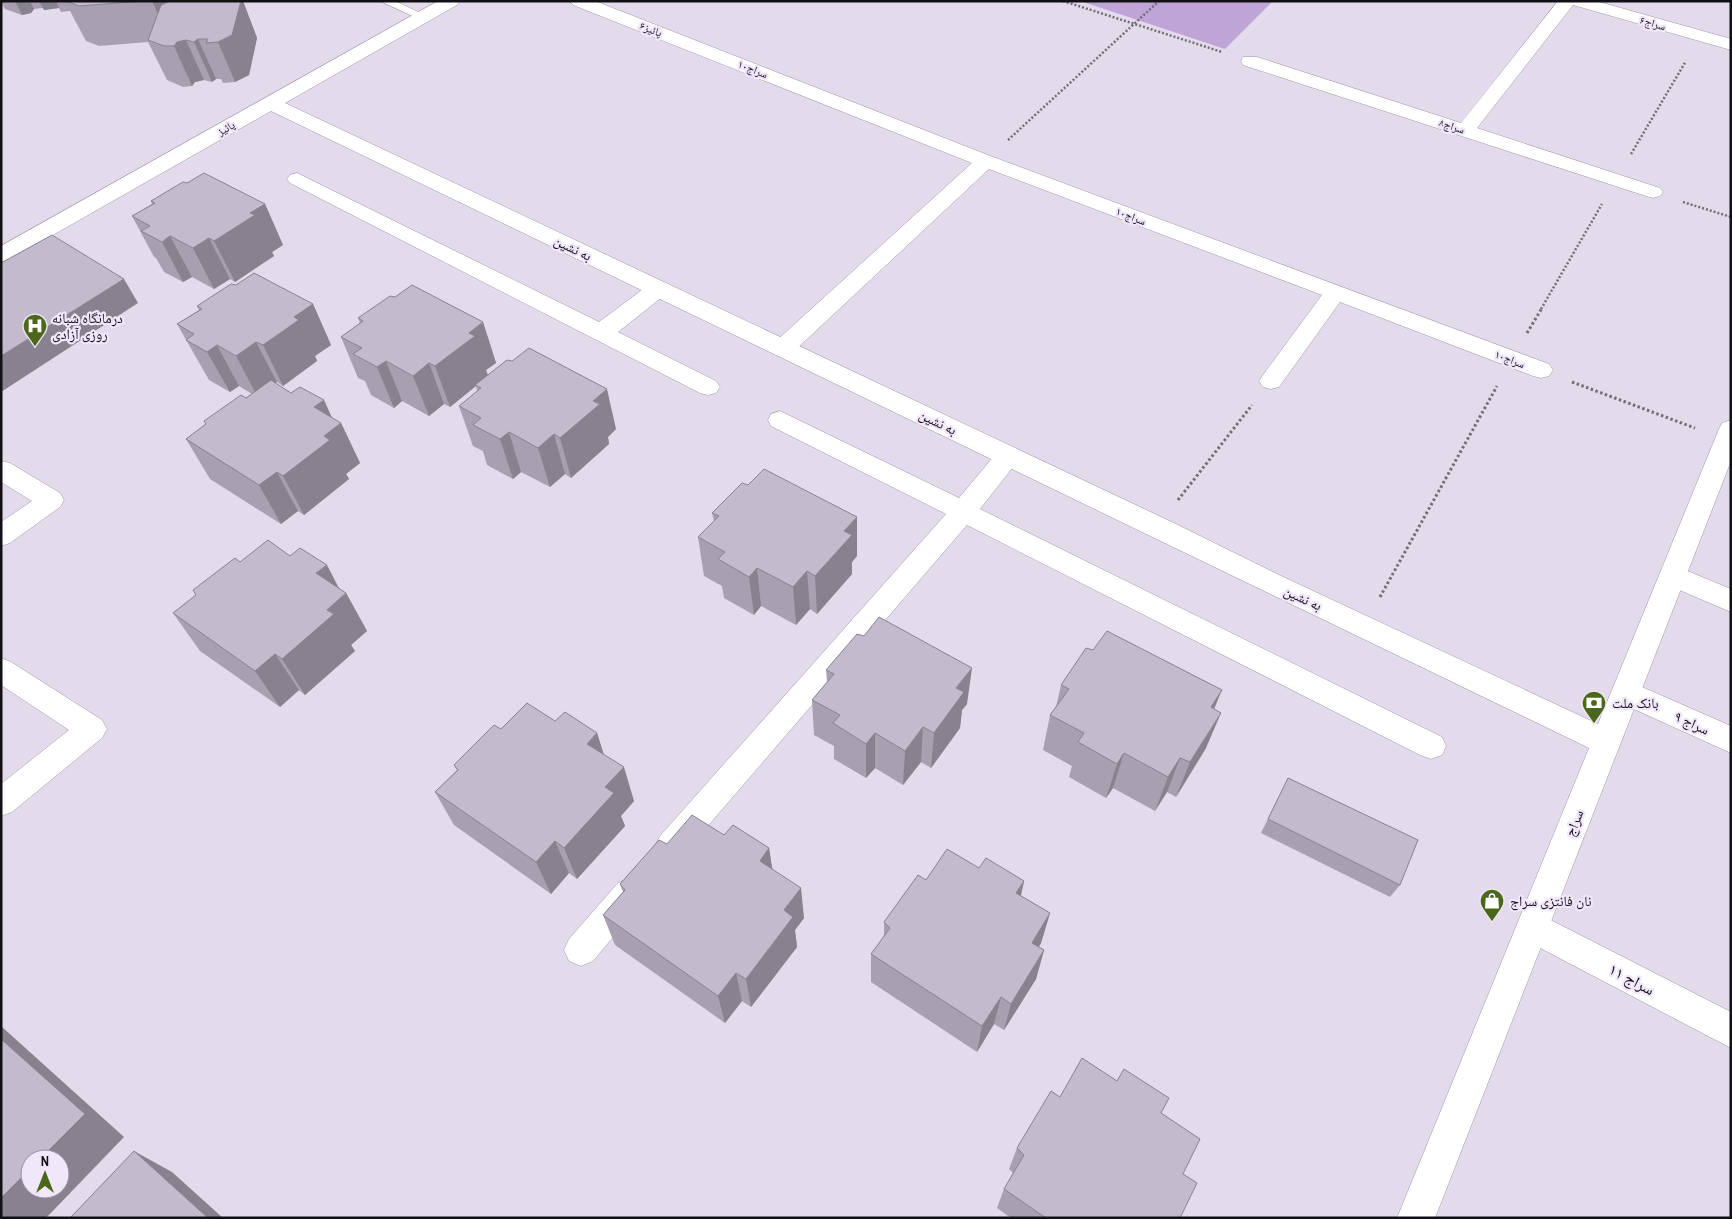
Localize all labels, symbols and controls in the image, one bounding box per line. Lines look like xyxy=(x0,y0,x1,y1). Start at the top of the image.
street label: سراج۶ xyxy=(1638,13,1668,33)
street label: پائیز۶ xyxy=(638,18,664,40)
street label: سراج۱۰ xyxy=(736,57,770,81)
street label: سراج۸ xyxy=(1437,115,1467,137)
street label: پائیز xyxy=(214,117,237,139)
street label: سراج۱۰ xyxy=(1114,204,1148,228)
street label: به نشین xyxy=(551,231,595,265)
place label: درمانگاه شبانه روزی آزادی xyxy=(52,309,123,343)
hospital icon: درمانگاه شبانه روزی آزادی xyxy=(22,313,48,347)
street label: سراج۱۰ xyxy=(1493,347,1527,371)
street label: به نشین xyxy=(916,405,960,439)
street label: به نشین xyxy=(1281,581,1325,615)
bank icon: بانک ملت xyxy=(1581,690,1607,724)
place label: بانک ملت xyxy=(1612,694,1659,712)
street label: سراج ۹ xyxy=(1671,707,1712,740)
street label: سراج xyxy=(1561,807,1588,839)
shop icon: نان فانتزی سراج xyxy=(1479,888,1505,922)
place label: نان فانتزی سراج xyxy=(1510,892,1592,911)
street label: سراج ۱۱ xyxy=(1605,958,1659,1000)
north arrow xyxy=(20,1149,70,1199)
text: N xyxy=(41,1152,49,1170)

